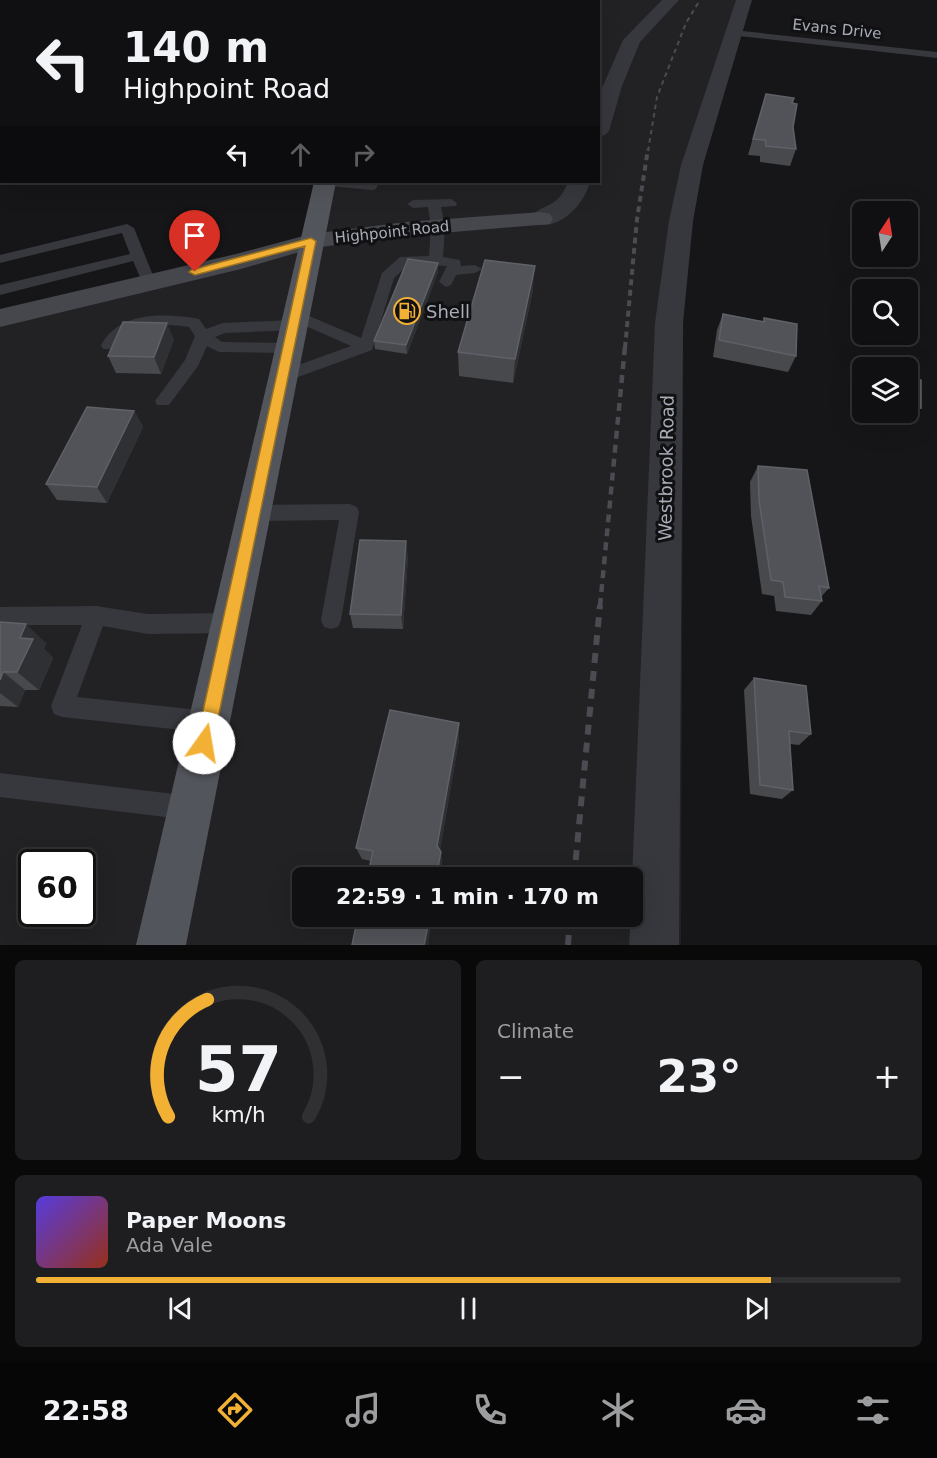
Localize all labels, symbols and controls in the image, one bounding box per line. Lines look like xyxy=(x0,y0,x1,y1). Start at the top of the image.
street label: Evans Drive xyxy=(791,15,883,43)
text: 140 m xyxy=(123,23,269,72)
icon: left xyxy=(24,24,102,102)
text: Highpoint Road xyxy=(123,73,330,104)
icon: left xyxy=(221,138,254,171)
icon: ahead xyxy=(284,138,317,171)
icon: right xyxy=(347,138,380,171)
north arrow xyxy=(852,201,918,267)
map controls xyxy=(852,201,918,423)
pin xyxy=(169,210,220,272)
street label: Highpoint Road xyxy=(334,217,450,247)
icon: arrive xyxy=(178,219,211,252)
button: search xyxy=(852,279,918,345)
fuel station icon: Shell xyxy=(392,296,422,326)
place label: Shell xyxy=(426,301,470,322)
button: layers xyxy=(852,357,918,423)
street label: Westbrook Road xyxy=(654,395,678,541)
position arrow xyxy=(172,711,236,775)
speed limit sign: 60 xyxy=(18,849,96,927)
text: 22:59 · 1 min · 170 m xyxy=(336,884,599,909)
text: Climate xyxy=(497,1019,574,1043)
text: 57 xyxy=(195,1033,281,1106)
text: 23° xyxy=(656,1050,742,1103)
text: − xyxy=(497,1057,525,1096)
text: + xyxy=(873,1057,901,1096)
text: km/h xyxy=(211,1102,265,1127)
text: Paper Moons xyxy=(126,1208,286,1233)
text: Ada Vale xyxy=(126,1233,213,1257)
icon: previous xyxy=(164,1292,197,1325)
icon: pause xyxy=(452,1292,485,1325)
icon: next xyxy=(740,1292,773,1325)
icon: directions xyxy=(214,1389,256,1431)
icon: music xyxy=(342,1389,384,1431)
icon: phone xyxy=(469,1389,511,1431)
icon: climate xyxy=(597,1389,639,1431)
icon: car xyxy=(725,1389,767,1431)
icon: filters xyxy=(852,1389,894,1431)
text: 22:58 xyxy=(43,1395,129,1426)

